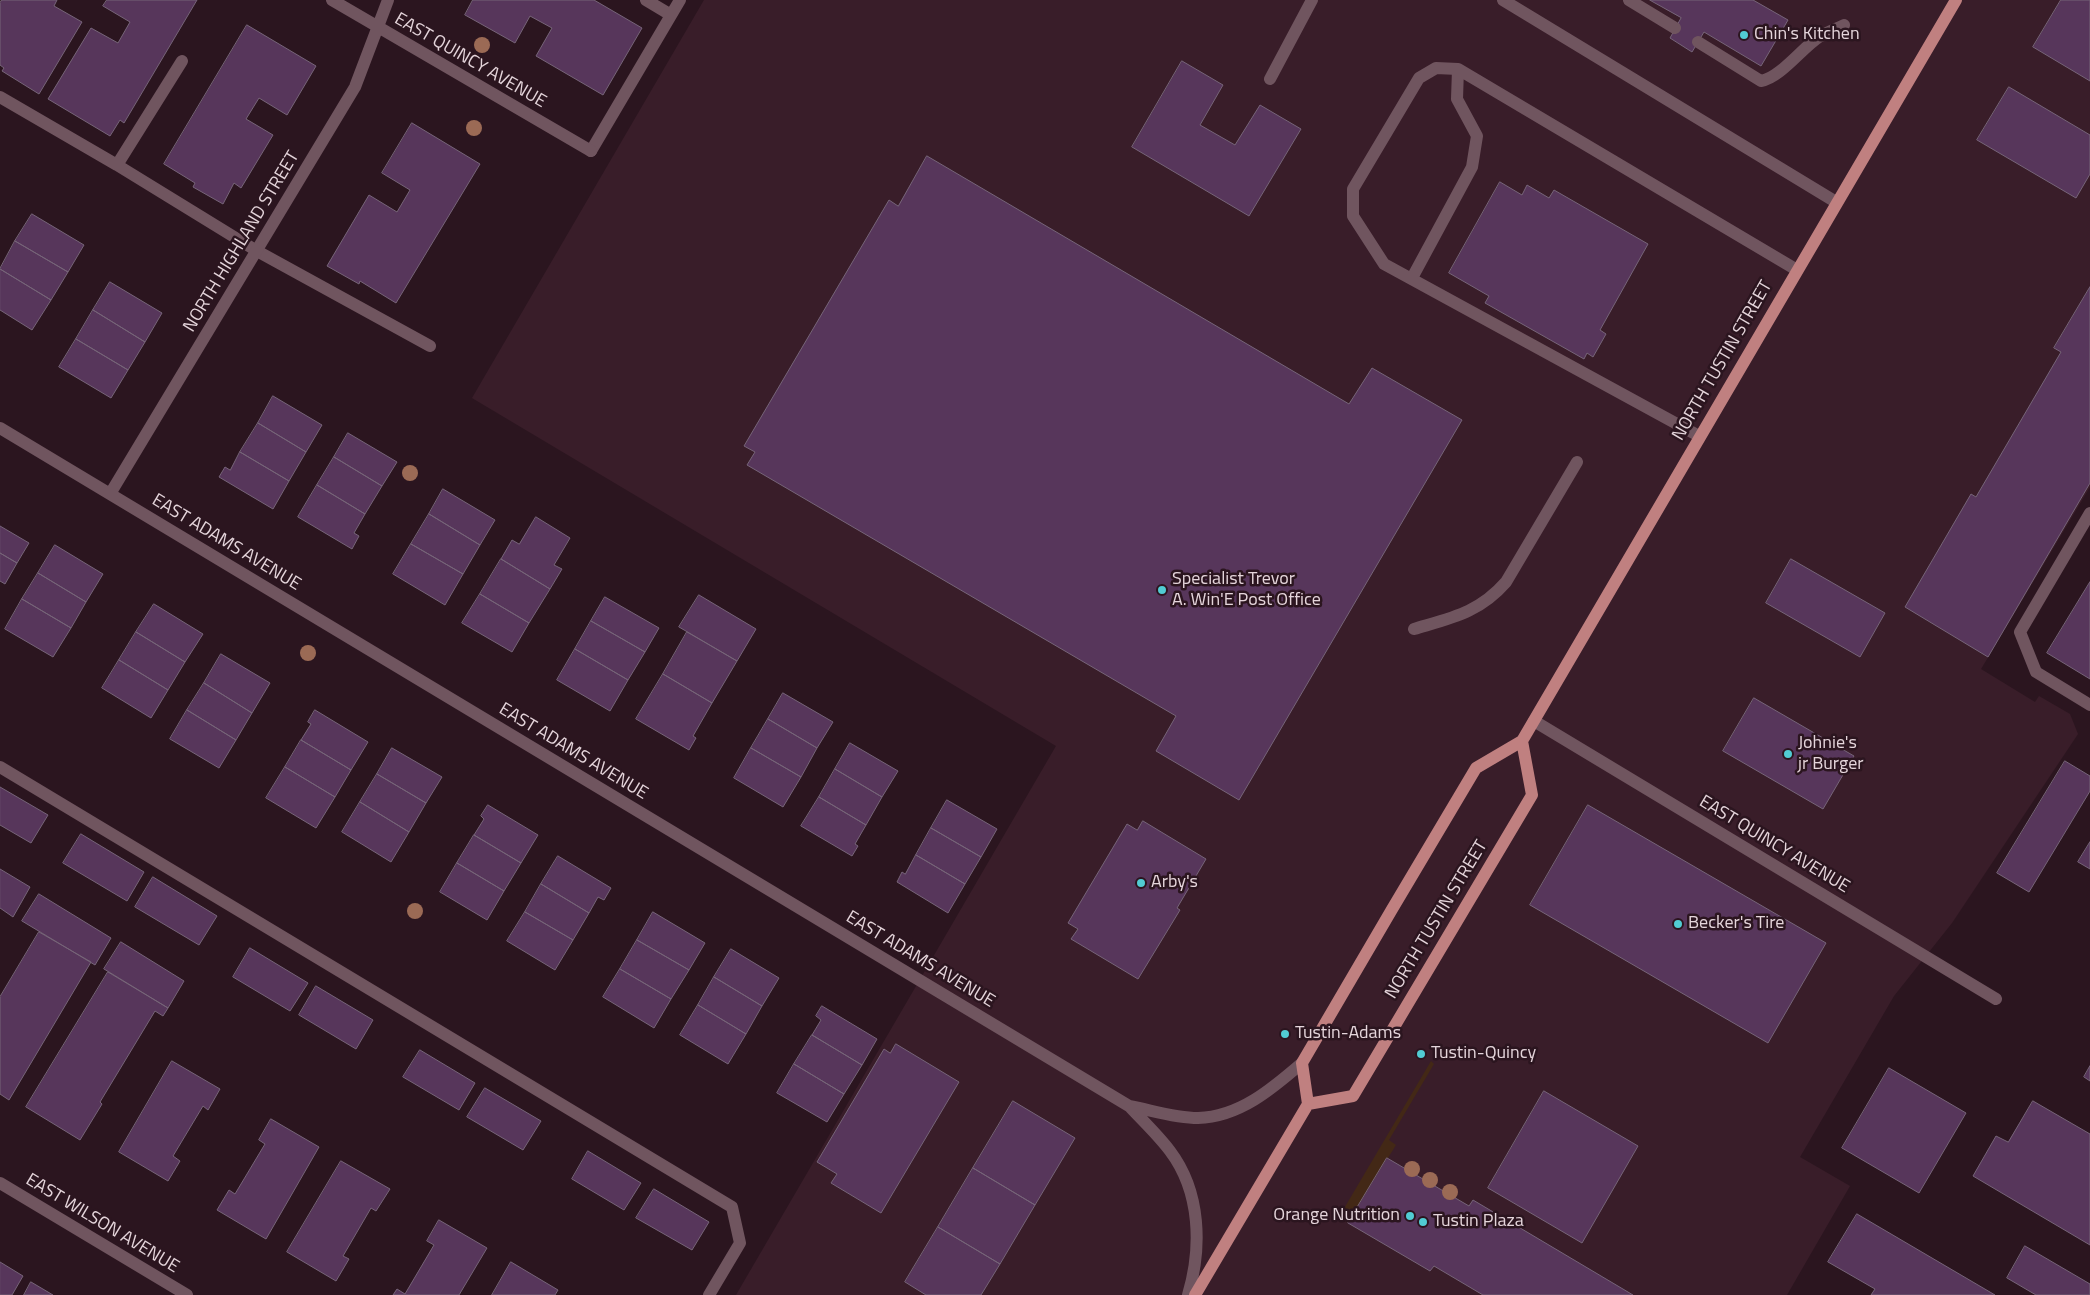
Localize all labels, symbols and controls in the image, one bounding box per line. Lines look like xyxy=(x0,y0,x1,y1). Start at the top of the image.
street label: EAST QUINCY AVENUE xyxy=(390,9,550,113)
place label: Chin's Kitchen xyxy=(1754,24,1860,46)
marker: Chin's Kitchen xyxy=(1738,29,1750,41)
street label: NORTH HIGHLAND STREET xyxy=(179,148,305,336)
street label: NORTH TUSTIN STREET xyxy=(1668,277,1778,445)
street label: EAST ADAMS AVENUE xyxy=(148,490,304,596)
place label: Specialist Trevor A. Win'E Post Office xyxy=(1172,569,1321,612)
marker: Specialist Trevor A. Win'E Post Office xyxy=(1156,584,1168,596)
street label: EAST ADAMS AVENUE xyxy=(495,699,651,805)
place label: Johnie's jr Burger xyxy=(1798,733,1863,776)
marker: Johnie's jr Burger xyxy=(1782,748,1794,760)
street label: EAST QUINCY AVENUE xyxy=(1695,792,1853,898)
street label: NORTH TUSTIN STREET xyxy=(1381,837,1493,1003)
place label: Arby's xyxy=(1151,872,1198,894)
marker: Arby's xyxy=(1135,877,1147,889)
street label: EAST ADAMS AVENUE xyxy=(842,907,998,1013)
place label: Becker's Tire xyxy=(1688,913,1784,935)
marker: Becker's Tire xyxy=(1672,918,1684,930)
place label: Tustin-Adams xyxy=(1295,1023,1401,1045)
marker: Tustin-Adams xyxy=(1279,1028,1291,1040)
place label: Tustin-Quincy xyxy=(1431,1043,1536,1065)
marker: Tustin-Quincy xyxy=(1415,1048,1427,1060)
street label: EAST WILSON AVENUE xyxy=(21,1170,183,1278)
place label: Orange Nutrition xyxy=(1273,1205,1400,1227)
marker: Orange Nutrition xyxy=(1404,1210,1416,1222)
place label: Tustin Plaza xyxy=(1433,1211,1524,1233)
marker: Tustin Plaza xyxy=(1417,1216,1429,1228)

